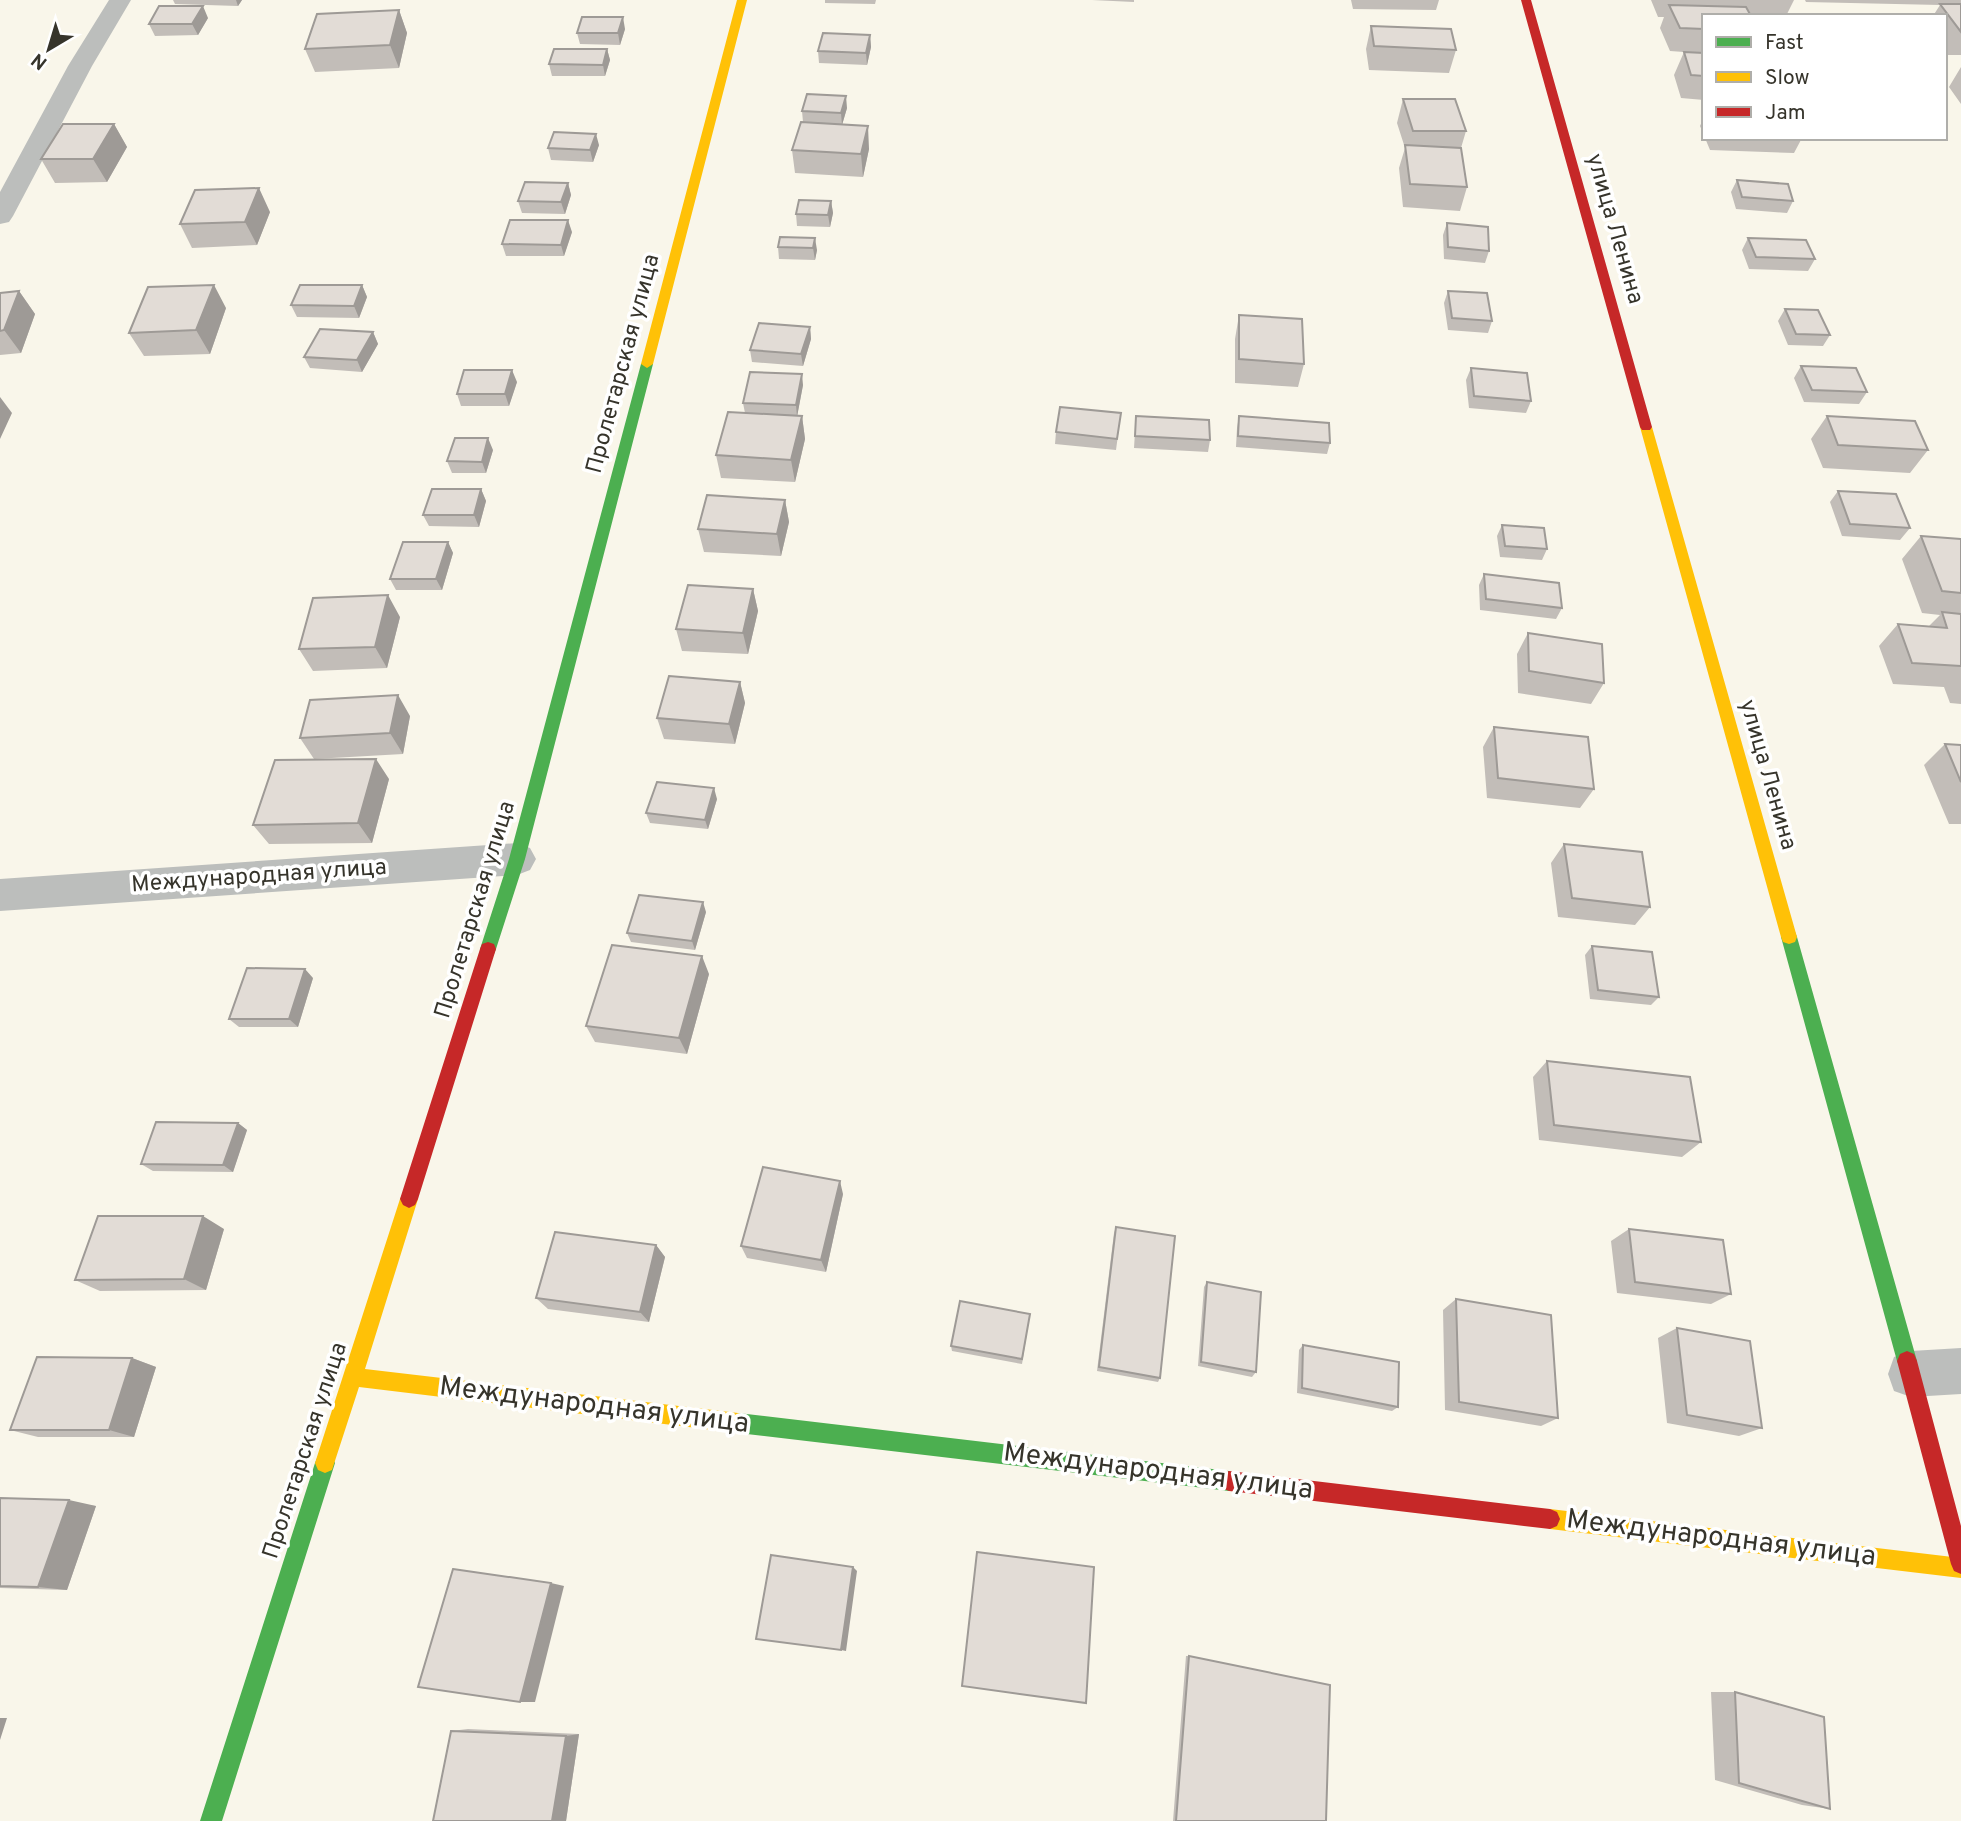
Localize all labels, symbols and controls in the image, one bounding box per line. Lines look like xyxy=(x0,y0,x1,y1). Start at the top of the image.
north arrow xyxy=(14,14,84,84)
legend xyxy=(1702,14,1947,140)
text: Fast xyxy=(1765,30,1804,57)
text: N xyxy=(27,47,53,74)
text: Slow xyxy=(1765,65,1810,92)
text: Jam xyxy=(1765,100,1806,127)
street label: улица Ленина xyxy=(1579,150,1649,308)
street label: Пролетарская улица xyxy=(581,251,667,477)
street label: улица Ленина xyxy=(1732,696,1802,854)
street label: Пролетарская улица xyxy=(429,798,523,1022)
street label: Международная улица xyxy=(130,854,388,900)
street label: Пролетарская улица xyxy=(257,1339,355,1563)
street label: Международная улица xyxy=(437,1369,751,1443)
street label: Международная улица xyxy=(1001,1435,1315,1509)
street label: Международная улица xyxy=(1564,1502,1878,1576)

